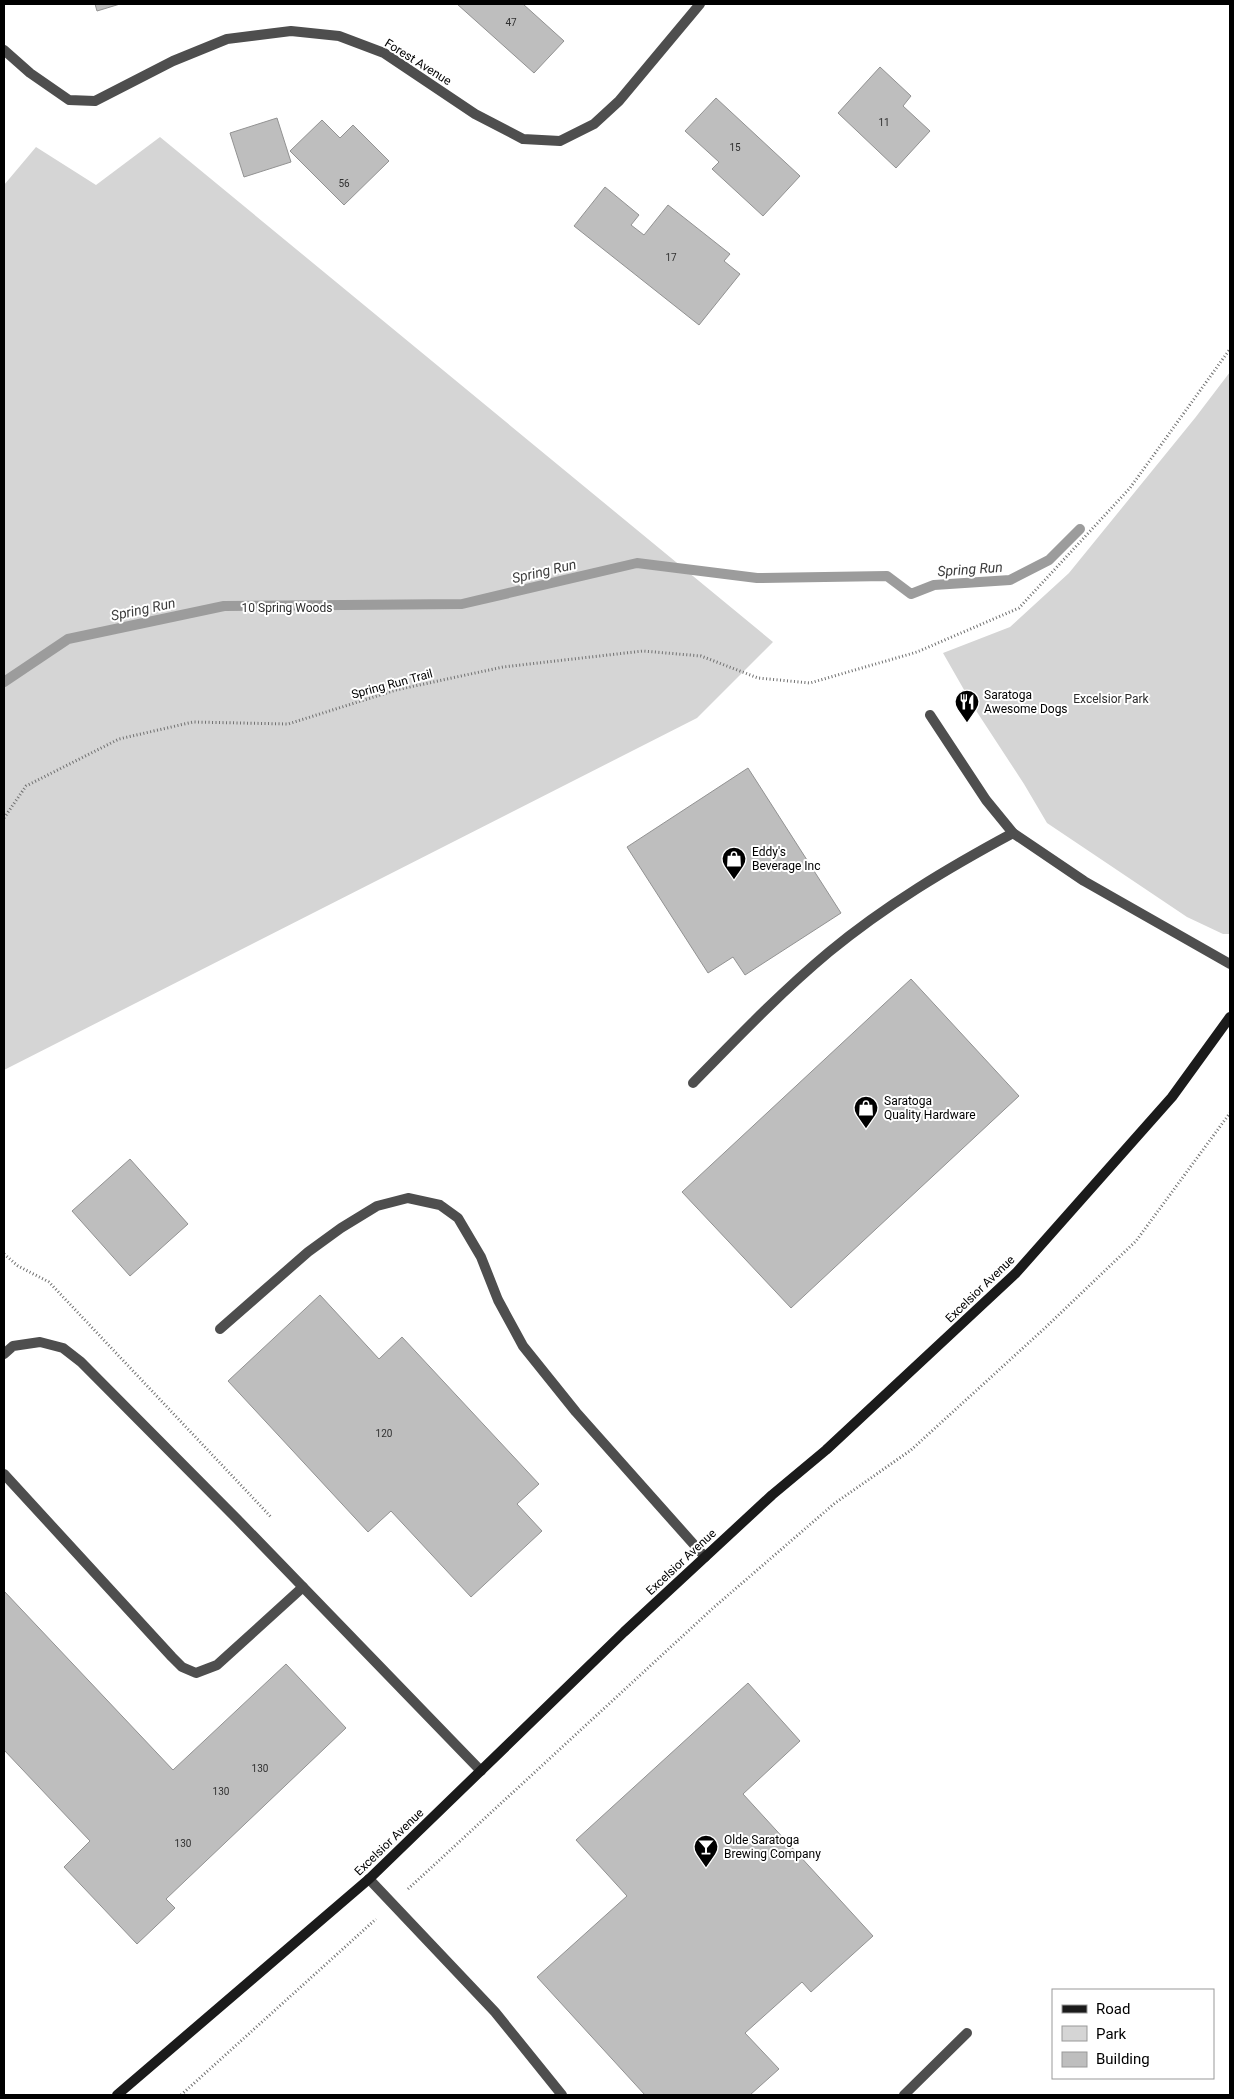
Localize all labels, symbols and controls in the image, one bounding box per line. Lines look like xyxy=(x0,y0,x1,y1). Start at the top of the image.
house number: 47 xyxy=(505,17,517,28)
street label: Forest Avenue xyxy=(382,36,454,88)
house number: 11 xyxy=(878,117,890,128)
house number: 15 xyxy=(729,142,741,153)
house number: 56 xyxy=(338,178,350,189)
house number: 17 xyxy=(665,252,677,263)
water label: Spring Run xyxy=(510,556,578,586)
water label: Spring Run xyxy=(937,559,1003,579)
water label: Spring Run xyxy=(109,594,177,624)
park label: 10 Spring Woods xyxy=(242,601,332,615)
street label: Spring Run Trail xyxy=(350,666,434,702)
place label: Saratoga Awesome Dogs xyxy=(984,688,1068,716)
restaurant icon: Saratoga Awesome Dogs xyxy=(954,689,980,723)
park label: Excelsior Park xyxy=(1073,692,1150,706)
place label: Eddy's Beverage Inc xyxy=(752,845,820,873)
shop icon: Eddy's Beverage Inc xyxy=(721,846,747,880)
place label: Saratoga Quality Hardware xyxy=(884,1094,976,1122)
shop icon: Saratoga Quality Hardware xyxy=(853,1095,879,1129)
street label: Excelsior Avenue xyxy=(943,1253,1017,1325)
house number: 120 xyxy=(376,1428,393,1439)
street label: Excelsior Avenue xyxy=(643,1526,719,1598)
house number: 130 xyxy=(252,1763,269,1774)
house number: 130 xyxy=(213,1786,230,1797)
street label: Excelsior Avenue xyxy=(352,1806,426,1878)
place label: Olde Saratoga Brewing Company xyxy=(724,1833,821,1861)
bar icon: Olde Saratoga Brewing Company xyxy=(693,1834,719,1868)
house number: 130 xyxy=(175,1838,192,1849)
legend xyxy=(1052,1989,1214,2079)
text: Road xyxy=(1096,2000,1130,2018)
text: Park xyxy=(1096,2025,1127,2043)
text: Building xyxy=(1096,2050,1150,2068)

